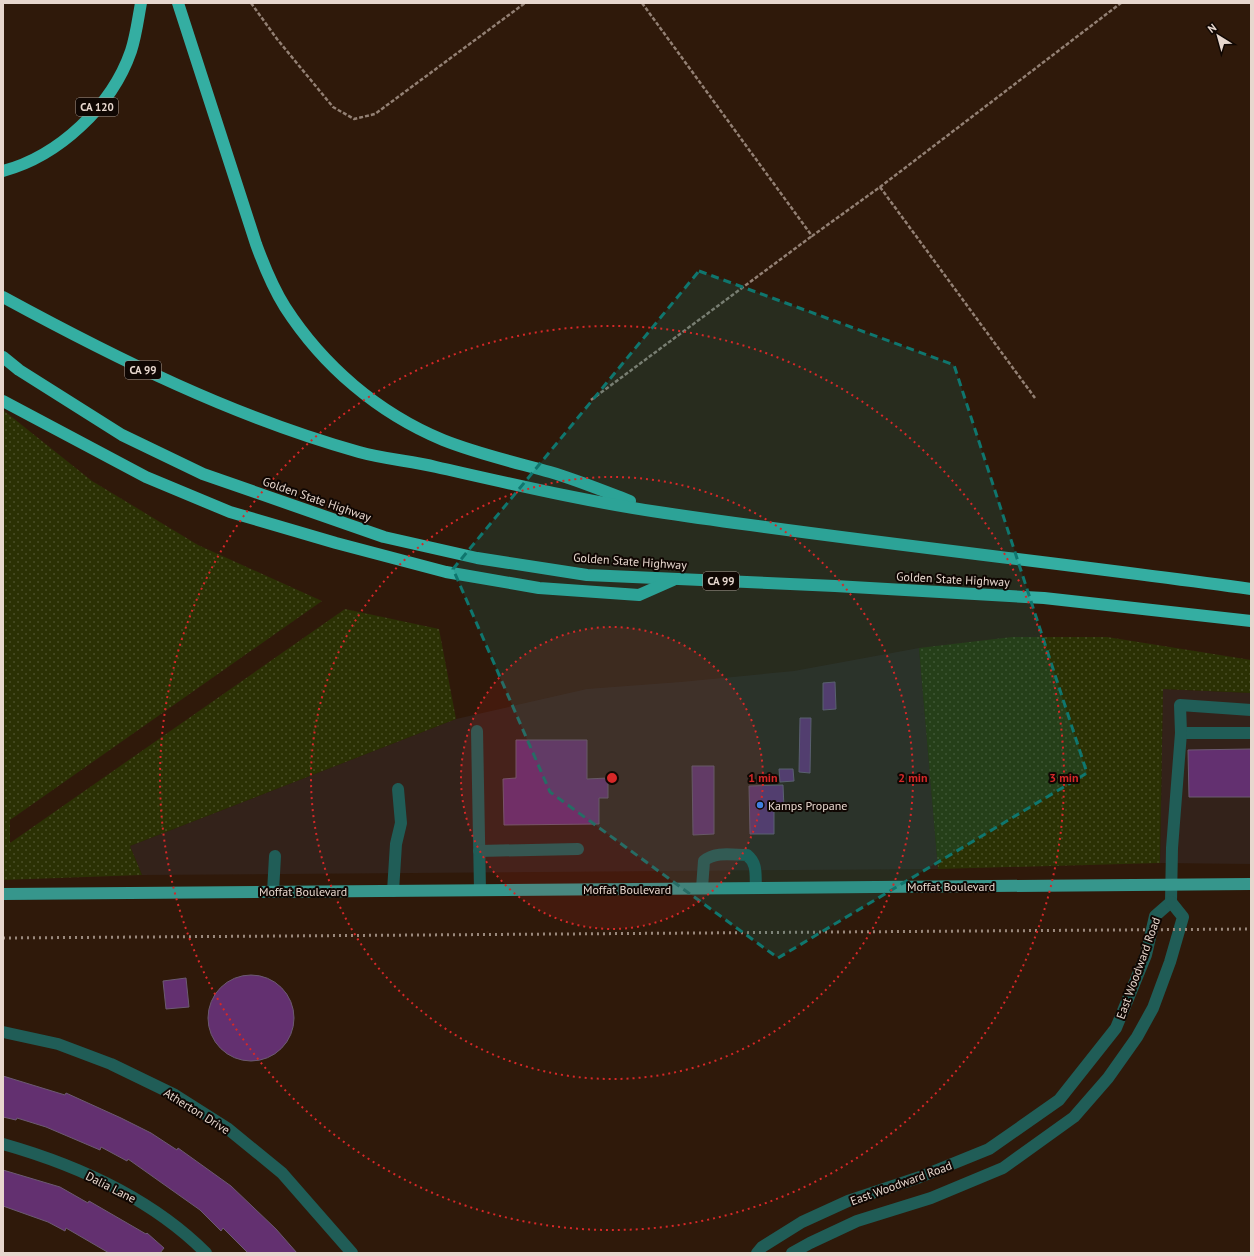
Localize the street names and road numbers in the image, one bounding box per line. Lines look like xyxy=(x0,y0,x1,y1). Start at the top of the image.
road number: CA 120 xyxy=(76,98,118,116)
road number: CA 99 xyxy=(125,361,161,379)
street label: Golden State Highway xyxy=(261,473,374,525)
street label: Golden State Highway xyxy=(573,550,688,572)
street label: Golden State Highway xyxy=(896,569,1011,589)
road number: CA 99 xyxy=(703,572,739,590)
street label: Moffat Boulevard xyxy=(907,879,995,894)
street label: Moffat Boulevard xyxy=(583,882,671,897)
street label: Moffat Boulevard xyxy=(259,884,347,899)
street label: East Woodward Road xyxy=(1113,915,1163,1021)
street label: Atherton Drive xyxy=(161,1085,233,1137)
street label: East Woodward Road xyxy=(848,1158,954,1208)
street label: Dalia Lane xyxy=(83,1168,139,1206)

